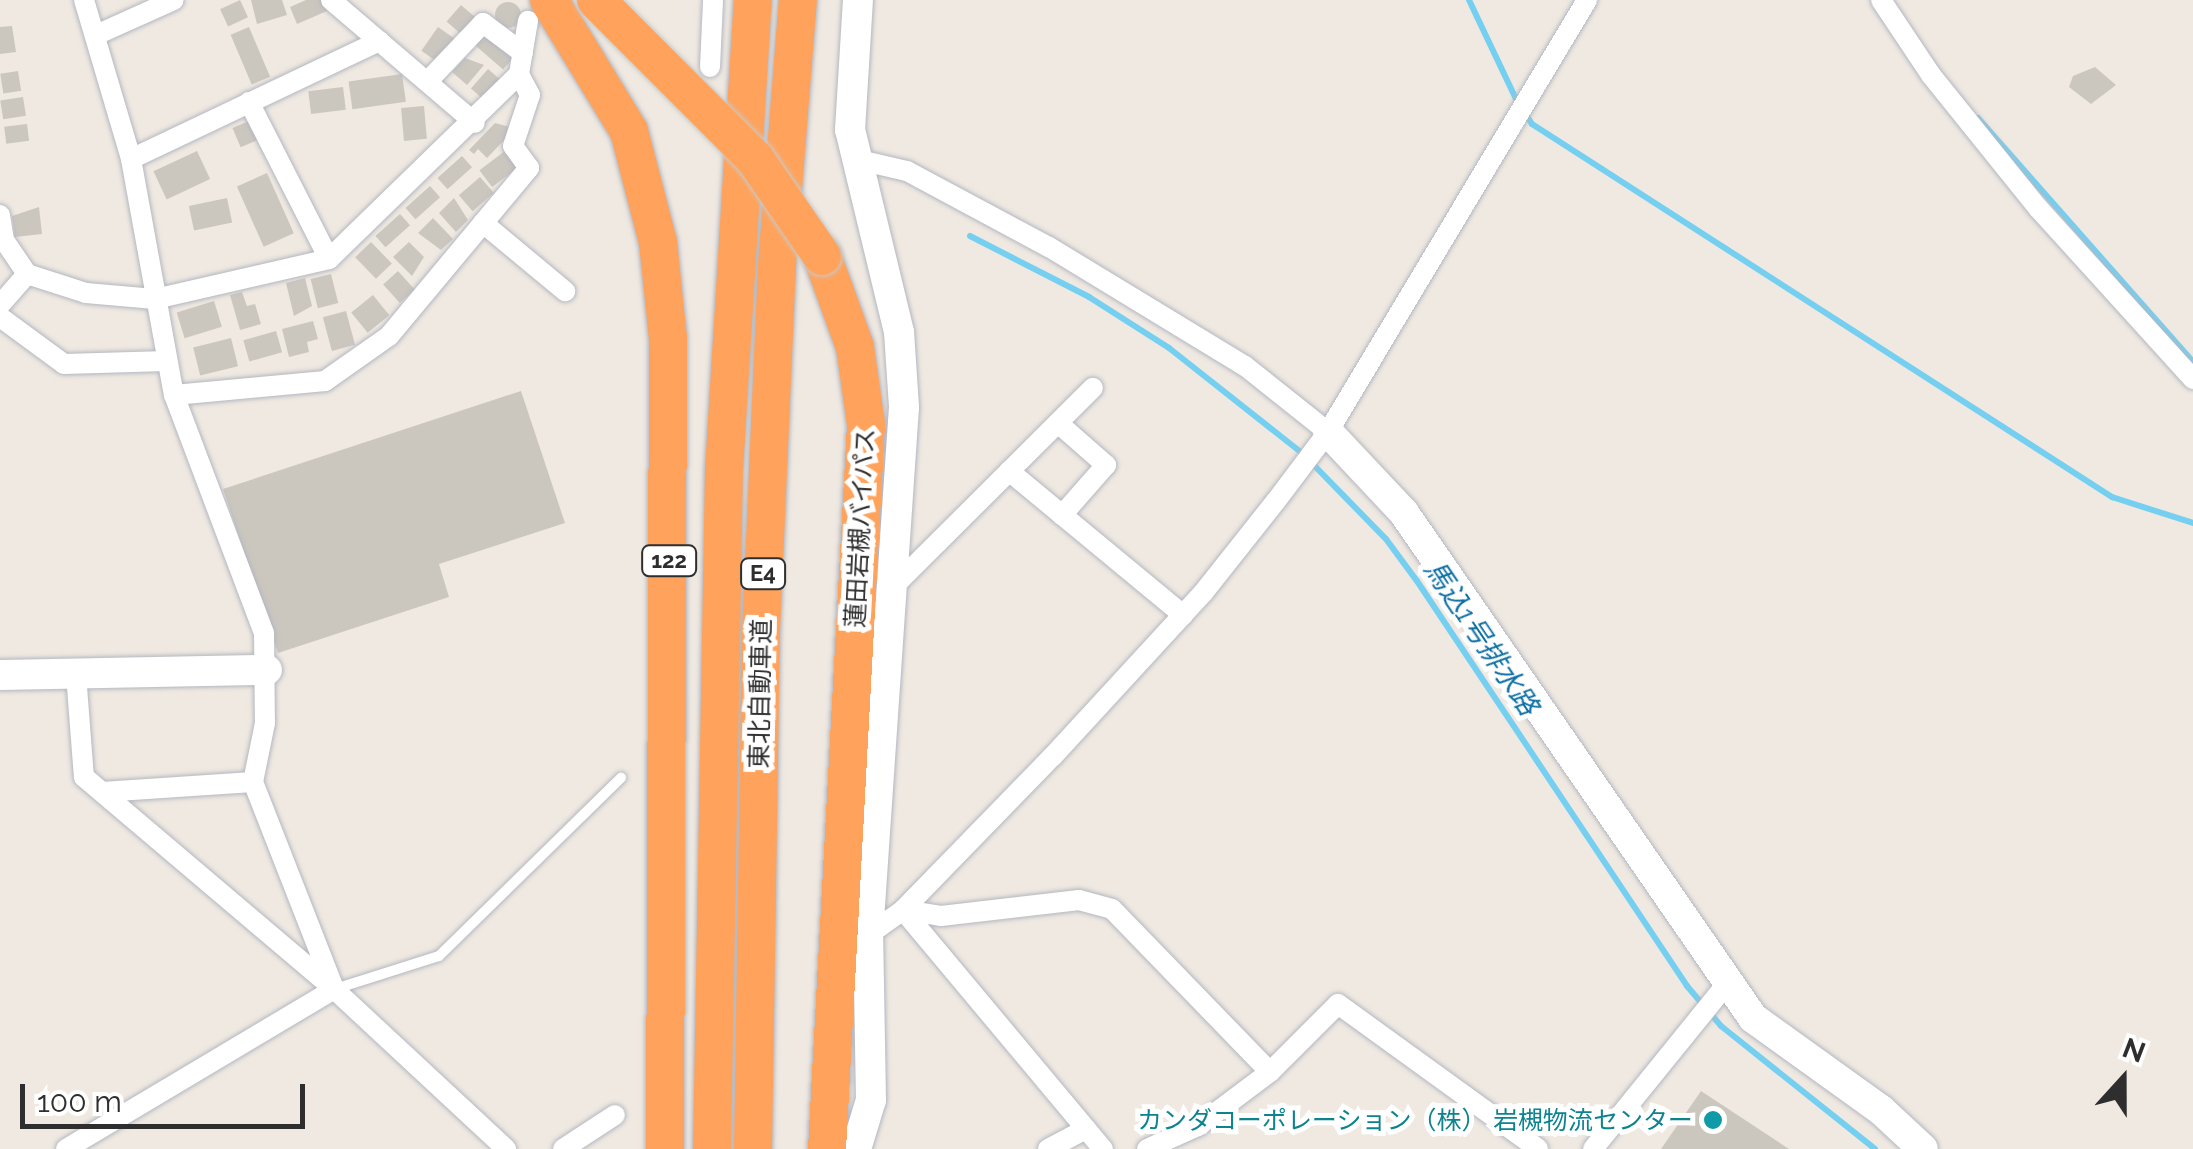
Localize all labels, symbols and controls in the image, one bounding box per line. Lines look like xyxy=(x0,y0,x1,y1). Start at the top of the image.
street label: 蓮田岩槻バイパス xyxy=(840,427,880,629)
road number: 122 xyxy=(639,544,699,578)
water label: 馬込1号排水路 xyxy=(1417,554,1545,722)
road number: E4 xyxy=(738,557,788,591)
street label: 東北自動車道 xyxy=(744,619,776,769)
north arrow xyxy=(2073,1029,2173,1129)
text: N xyxy=(2118,1031,2150,1070)
scale bar xyxy=(25,1064,310,1126)
text: 100 m xyxy=(37,1084,122,1119)
place label: カンダコーポレーション（株） 岩槻物流センター xyxy=(1137,1105,1693,1135)
marker: カンダコーポレーション（株） 岩槻物流センター xyxy=(1702,1109,1724,1131)

